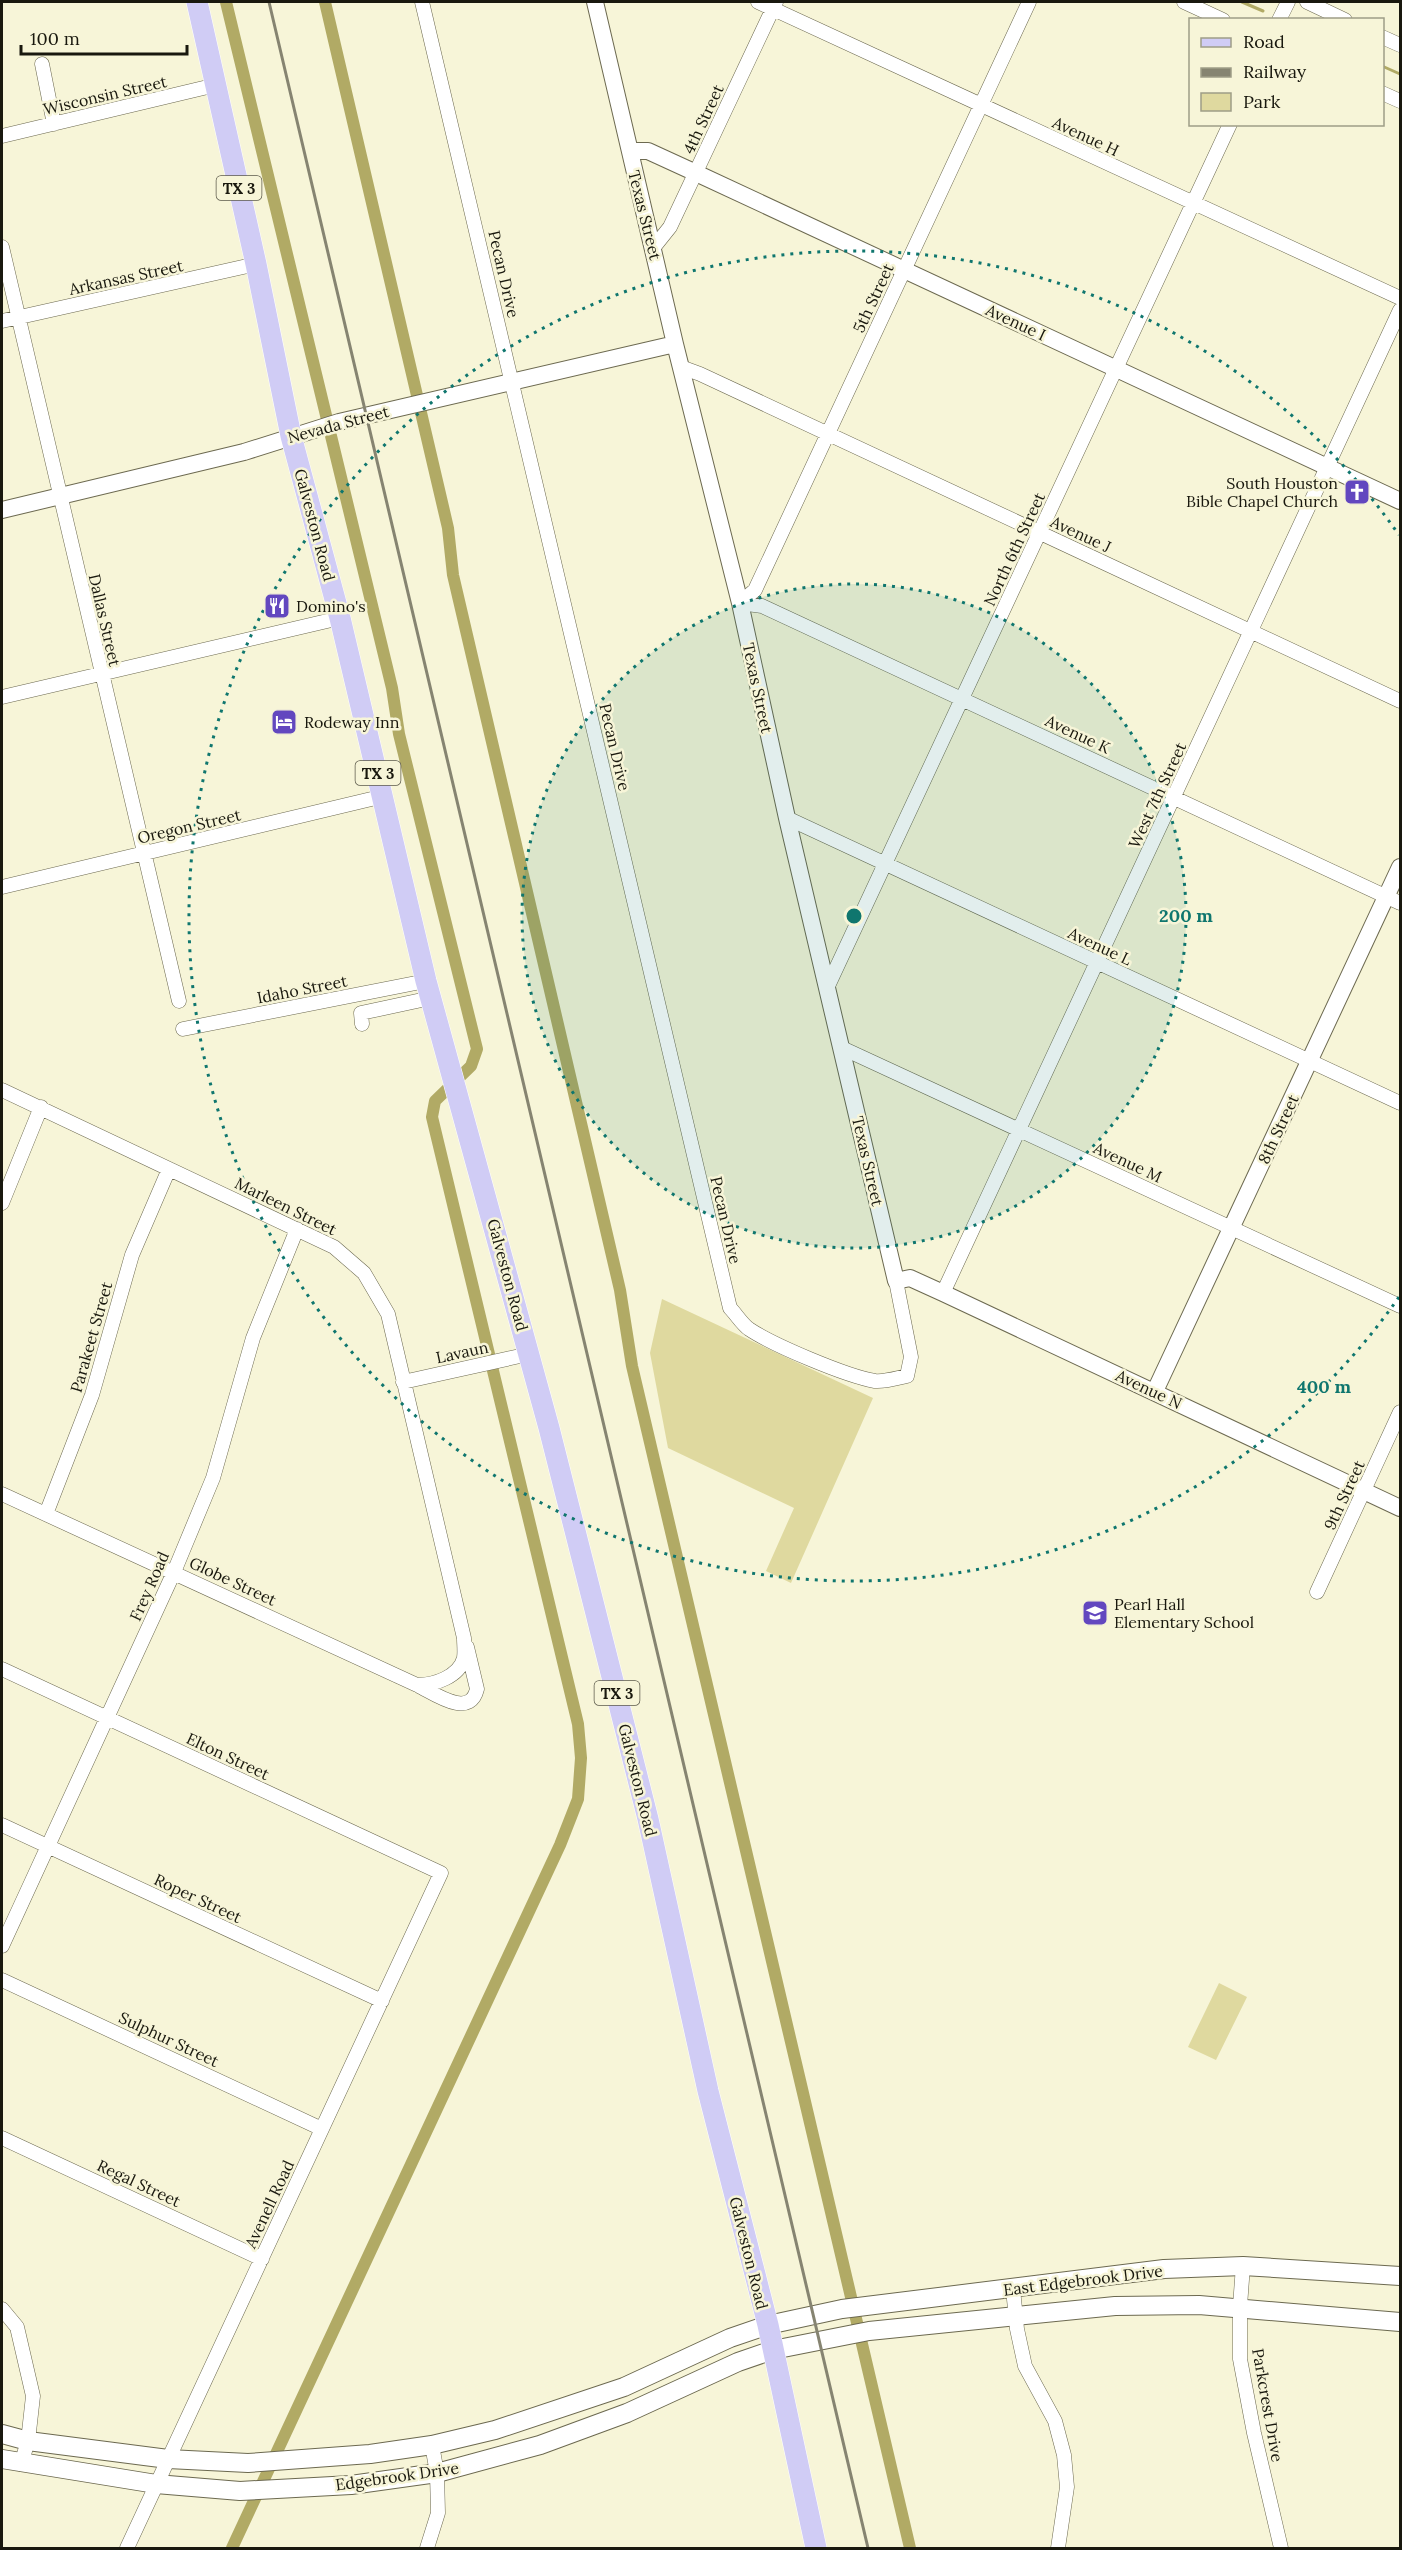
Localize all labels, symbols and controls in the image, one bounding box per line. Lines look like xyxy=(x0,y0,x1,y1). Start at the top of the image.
scale bar xyxy=(21,18,188,56)
legend xyxy=(1189,18,1384,126)
text: 100 m xyxy=(30,27,80,50)
text: Road xyxy=(1243,30,1285,53)
text: Railway xyxy=(1243,60,1307,83)
street label: Wisconsin Street xyxy=(41,71,170,119)
street label: 4th Street xyxy=(678,81,728,157)
text: Park xyxy=(1243,90,1281,113)
street label: Avenue H xyxy=(1049,112,1122,160)
street label: Texas Street xyxy=(624,168,666,263)
road number: TX 3 xyxy=(216,176,262,200)
street label: Pecan Drive xyxy=(484,228,524,320)
street label: Arkansas Street xyxy=(66,255,186,299)
street label: 5th Street xyxy=(848,259,898,336)
street label: Avenue I xyxy=(982,299,1049,345)
street label: Nevada Street xyxy=(285,401,392,447)
street label: Galveston Road xyxy=(290,467,340,584)
place label: South Houston Bible Chapel Church xyxy=(1186,473,1338,511)
church icon: South Houston Bible Chapel Church xyxy=(1342,477,1372,507)
street label: North 6th Street xyxy=(979,488,1049,609)
street label: Avenue J xyxy=(1047,511,1114,557)
street label: Dallas Street xyxy=(85,572,126,669)
restaurant icon: Domino's xyxy=(262,591,292,621)
place label: Domino's xyxy=(296,596,366,616)
street label: Texas Street xyxy=(739,641,777,736)
street label: Pecan Drive xyxy=(595,701,635,793)
hotel icon: Rodeway Inn xyxy=(269,707,299,737)
street label: Avenue K xyxy=(1041,710,1114,758)
place label: Rodeway Inn xyxy=(304,712,400,732)
street label: West 7th Street xyxy=(1124,738,1191,851)
road number: TX 3 xyxy=(356,761,400,785)
street label: Oregon Street xyxy=(135,804,243,848)
text: 200 m xyxy=(1159,904,1213,927)
centre of rings xyxy=(844,906,864,926)
street label: Avenue L xyxy=(1064,922,1135,969)
street label: Idaho Street xyxy=(255,970,350,1008)
street label: 8th Street xyxy=(1253,1090,1303,1167)
street label: Texas Street xyxy=(848,1114,888,1209)
street label: Avenue M xyxy=(1090,1137,1166,1187)
street label: Marleen Street xyxy=(232,1173,341,1240)
street label: Pecan Drive xyxy=(706,1174,746,1266)
street label: Galveston Road xyxy=(483,1217,533,1334)
street label: Parakeet Street xyxy=(66,1279,117,1395)
street label: Lavaun xyxy=(434,1337,490,1367)
street label: Avenue N xyxy=(1112,1365,1185,1413)
text: 400 m xyxy=(1297,1375,1351,1398)
street label: 9th Street xyxy=(1319,1456,1369,1533)
street label: Frey Road xyxy=(125,1548,173,1624)
street label: Globe Street xyxy=(186,1552,280,1610)
place label: Pearl Hall Elementary School xyxy=(1114,1594,1254,1632)
school or university icon: Pearl Hall Elementary School xyxy=(1080,1598,1110,1628)
road number: TX 3 xyxy=(594,1681,640,1705)
street label: Galveston Road xyxy=(614,1722,662,1839)
street label: Elton Street xyxy=(183,1728,273,1784)
street label: Roper Street xyxy=(151,1869,246,1927)
street label: Sulphur Street xyxy=(116,2007,223,2071)
street label: Regal Street xyxy=(94,2155,185,2211)
street label: Avenell Road xyxy=(239,2156,298,2252)
street label: Galveston Road xyxy=(725,2195,773,2312)
street label: East Edgebrook Drive xyxy=(1002,2260,1164,2300)
street label: Parkcrest Drive xyxy=(1248,2347,1288,2464)
street label: Edgebrook Drive xyxy=(334,2457,460,2495)

